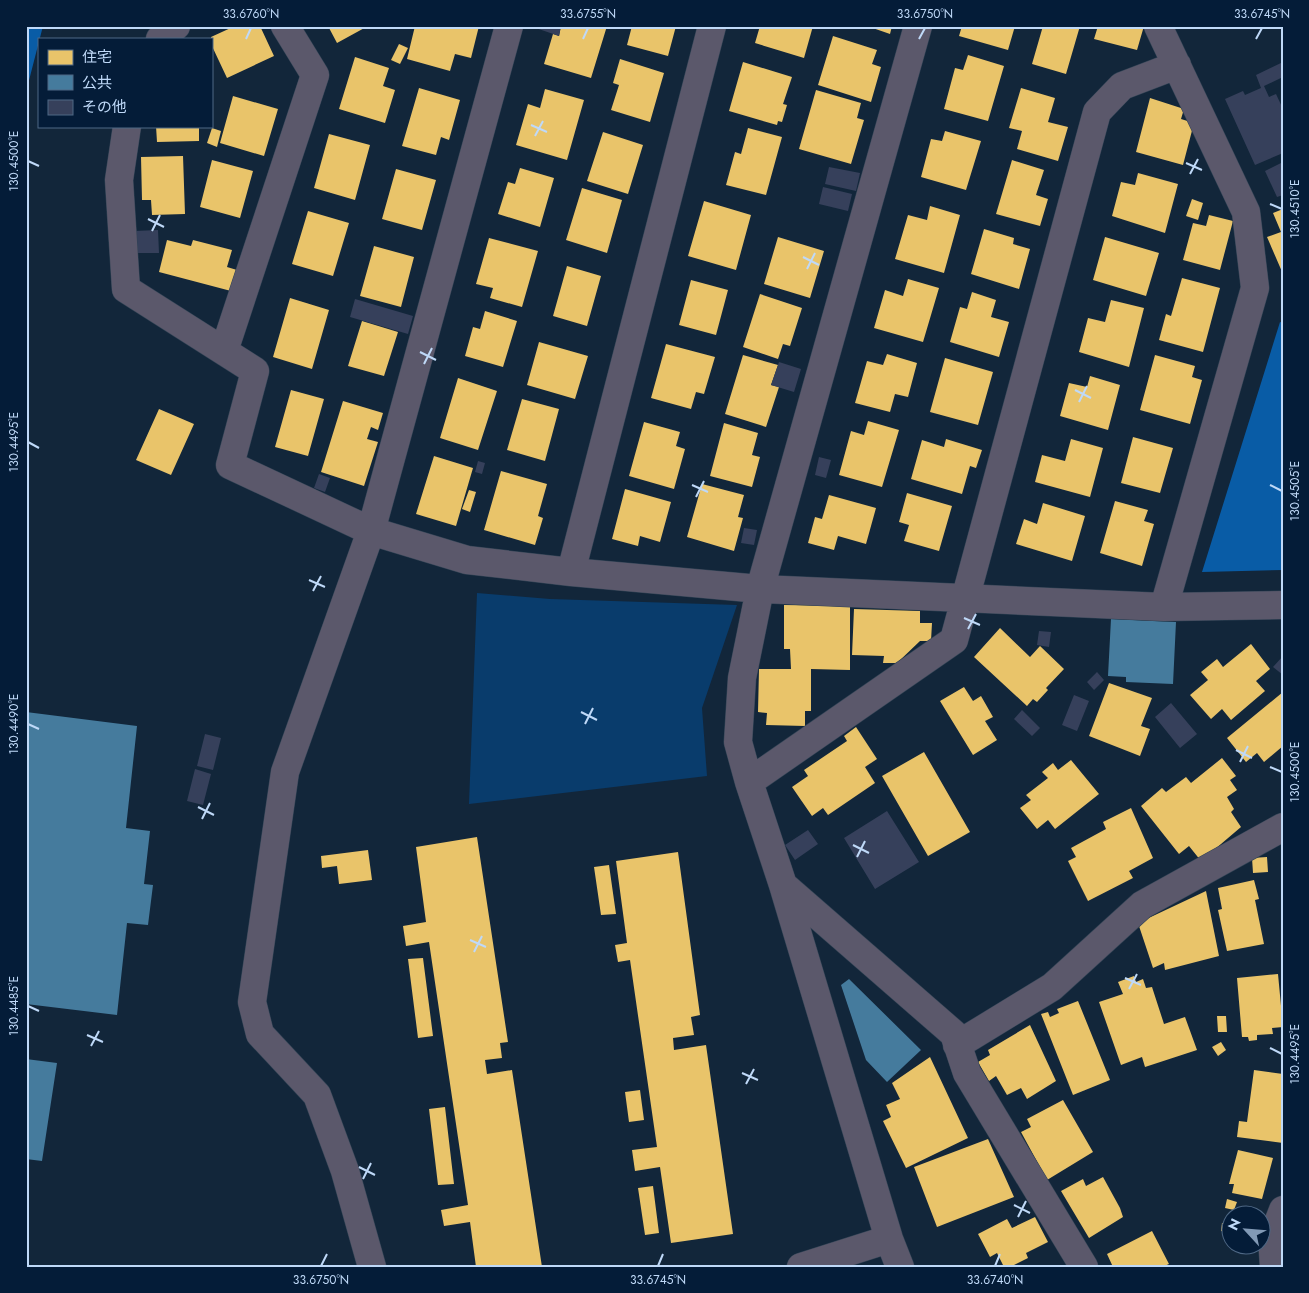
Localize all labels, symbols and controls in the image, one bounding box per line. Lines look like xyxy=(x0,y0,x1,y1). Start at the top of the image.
text: 33.6760°N xyxy=(223,5,279,23)
text: 33.6755°N xyxy=(560,5,616,23)
text: 33.6750°N xyxy=(897,5,953,23)
text: 33.6745°N xyxy=(1234,5,1290,23)
legend xyxy=(38,38,212,128)
text: 住宅 xyxy=(82,46,112,68)
text: 公共 xyxy=(82,72,112,94)
text: その他 xyxy=(82,96,127,118)
text: 130.4500°E xyxy=(5,131,23,191)
text: 130.4510°E xyxy=(1286,179,1304,239)
text: 130.4495°E xyxy=(5,412,23,472)
text: 130.4505°E xyxy=(1286,461,1304,521)
text: 130.4490°E xyxy=(5,694,23,754)
text: 130.4500°E xyxy=(1286,742,1304,802)
text: 130.4485°E xyxy=(5,976,23,1036)
text: 130.4495°E xyxy=(1286,1024,1304,1084)
north arrow xyxy=(1222,1206,1272,1256)
text: N xyxy=(1223,1215,1246,1234)
text: 33.6750°N xyxy=(293,1271,349,1289)
text: 33.6745°N xyxy=(630,1271,686,1289)
text: 33.6740°N xyxy=(967,1271,1023,1289)

